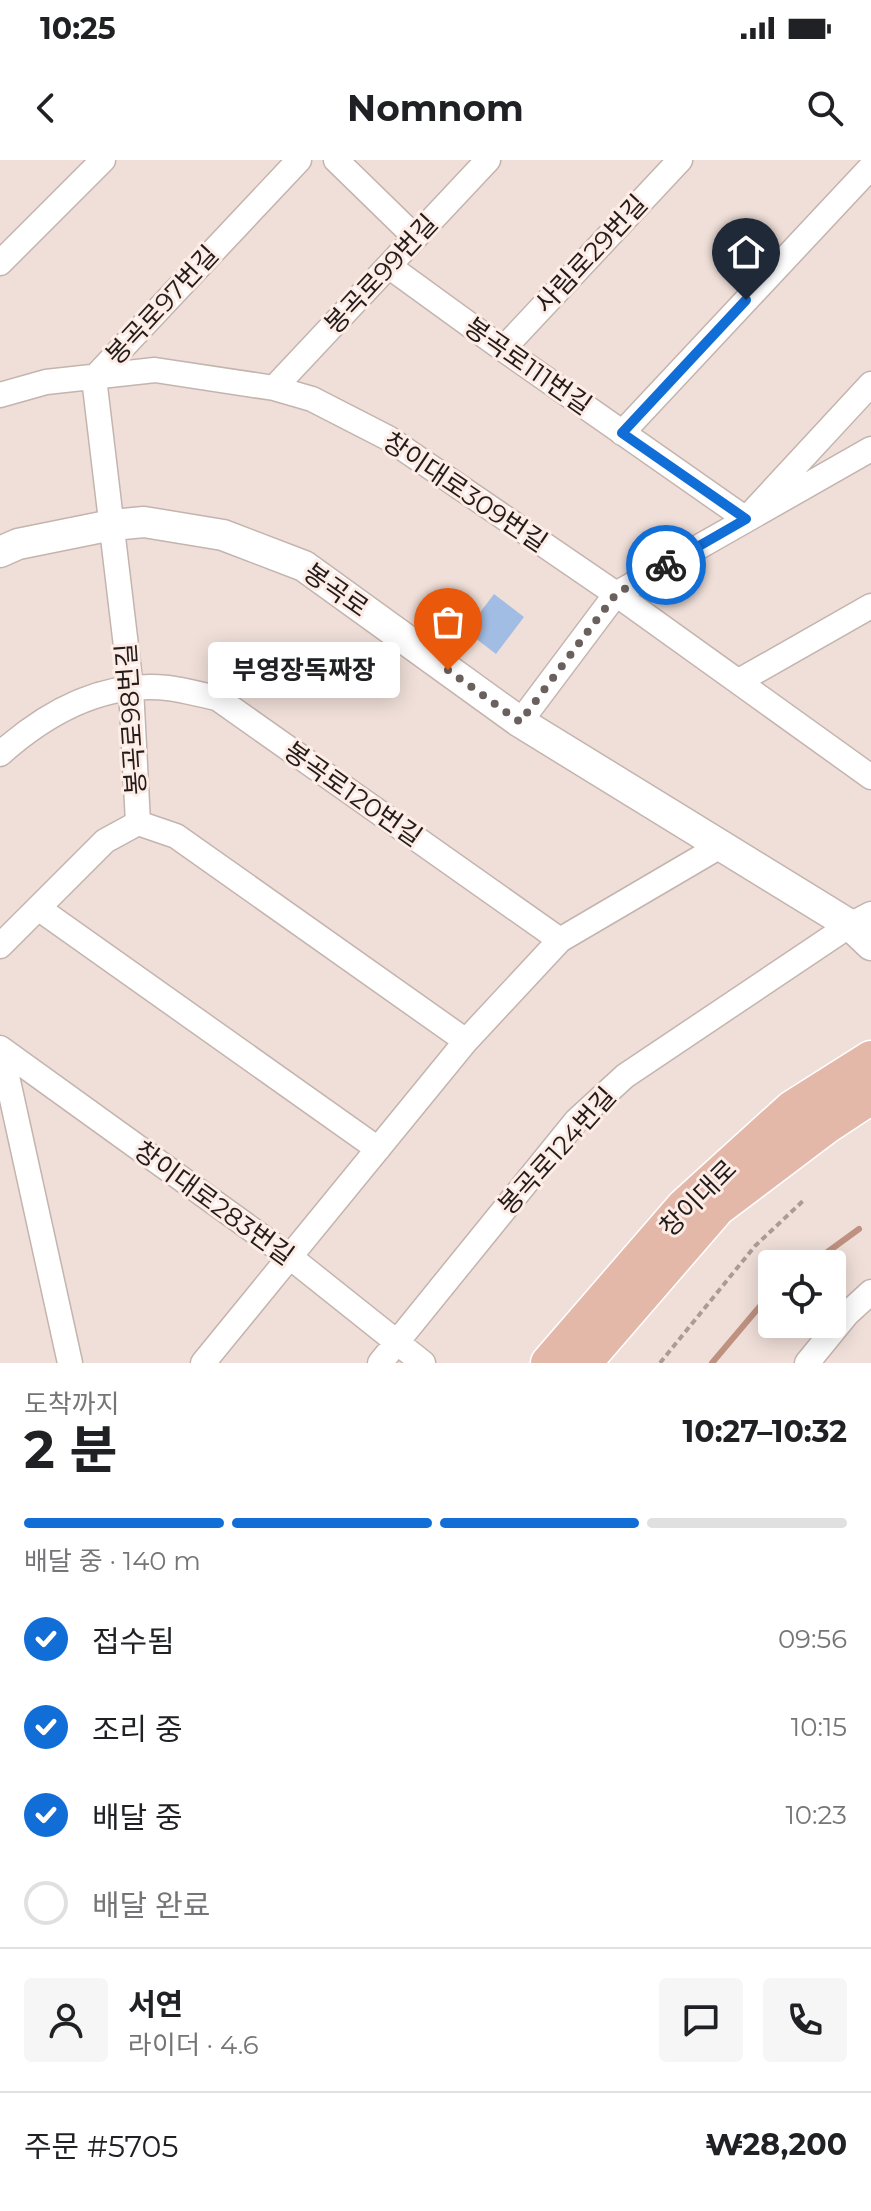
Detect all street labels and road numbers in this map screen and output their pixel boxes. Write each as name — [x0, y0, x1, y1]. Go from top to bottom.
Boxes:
street label: 사림로29번길 — [528, 188, 654, 320]
street label: 봉곡로99번길 — [318, 208, 444, 340]
street label: 봉곡로97번길 — [99, 239, 225, 371]
street label: 봉곡로111번길 — [458, 311, 598, 421]
street label: 창이대로309번길 — [377, 425, 553, 559]
street label: 봉곡로 — [297, 556, 375, 624]
street label: 봉곡로98번길 — [110, 642, 152, 796]
street label: 봉곡로120번길 — [278, 735, 428, 853]
street label: 봉곡로124번길 — [491, 1081, 623, 1221]
street label: 창이대로283번길 — [128, 1134, 300, 1272]
street label: 창이대로 — [653, 1153, 743, 1243]

